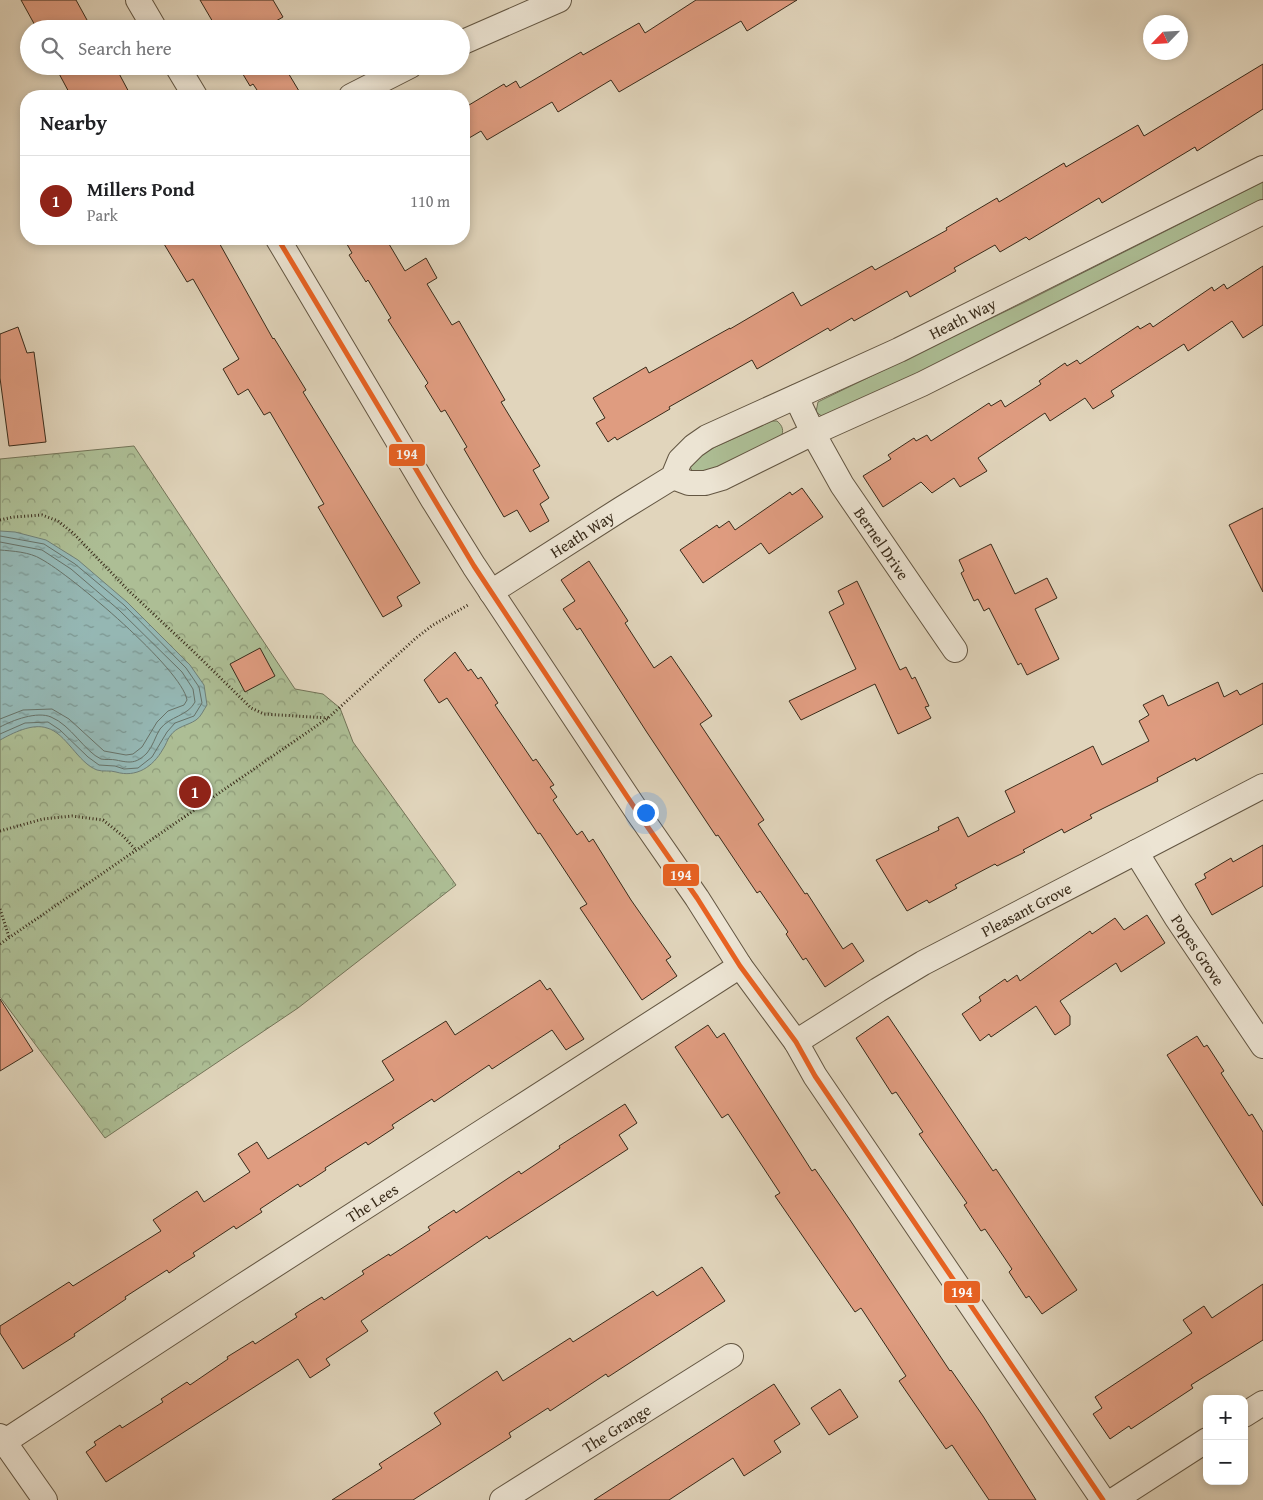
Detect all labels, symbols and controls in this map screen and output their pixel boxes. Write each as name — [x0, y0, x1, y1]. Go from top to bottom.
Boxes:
north arrow — [1143, 15, 1188, 60]
search box — [20, 20, 470, 75]
icon: search — [38, 34, 66, 62]
text: Search here — [78, 34, 172, 62]
text: Nearby — [40, 107, 107, 138]
text: Millers Pond — [87, 175, 195, 203]
text: 1 — [52, 189, 60, 213]
text: 110 m — [410, 189, 450, 213]
text: Park — [87, 203, 118, 227]
street label: Heath Way — [925, 291, 1000, 345]
line badge: 194 — [388, 443, 426, 467]
text: 194 — [396, 444, 418, 464]
street label: Bernel Drive — [848, 502, 915, 585]
street label: Heath Way — [545, 504, 619, 563]
pin: 1 — [179, 773, 211, 811]
your location — [633, 800, 659, 826]
line badge: 194 — [662, 863, 700, 887]
text: 194 — [670, 865, 692, 885]
street label: Pleasant Grove — [977, 876, 1076, 943]
street label: Popes Grove — [1165, 909, 1231, 990]
street label: The Lees — [341, 1177, 403, 1228]
line badge: 194 — [943, 1280, 981, 1304]
text: 194 — [951, 1282, 973, 1302]
map controls — [1203, 1395, 1248, 1485]
button: + — [1203, 1395, 1248, 1440]
street label: The Grange — [577, 1398, 655, 1459]
button: − — [1203, 1440, 1248, 1485]

